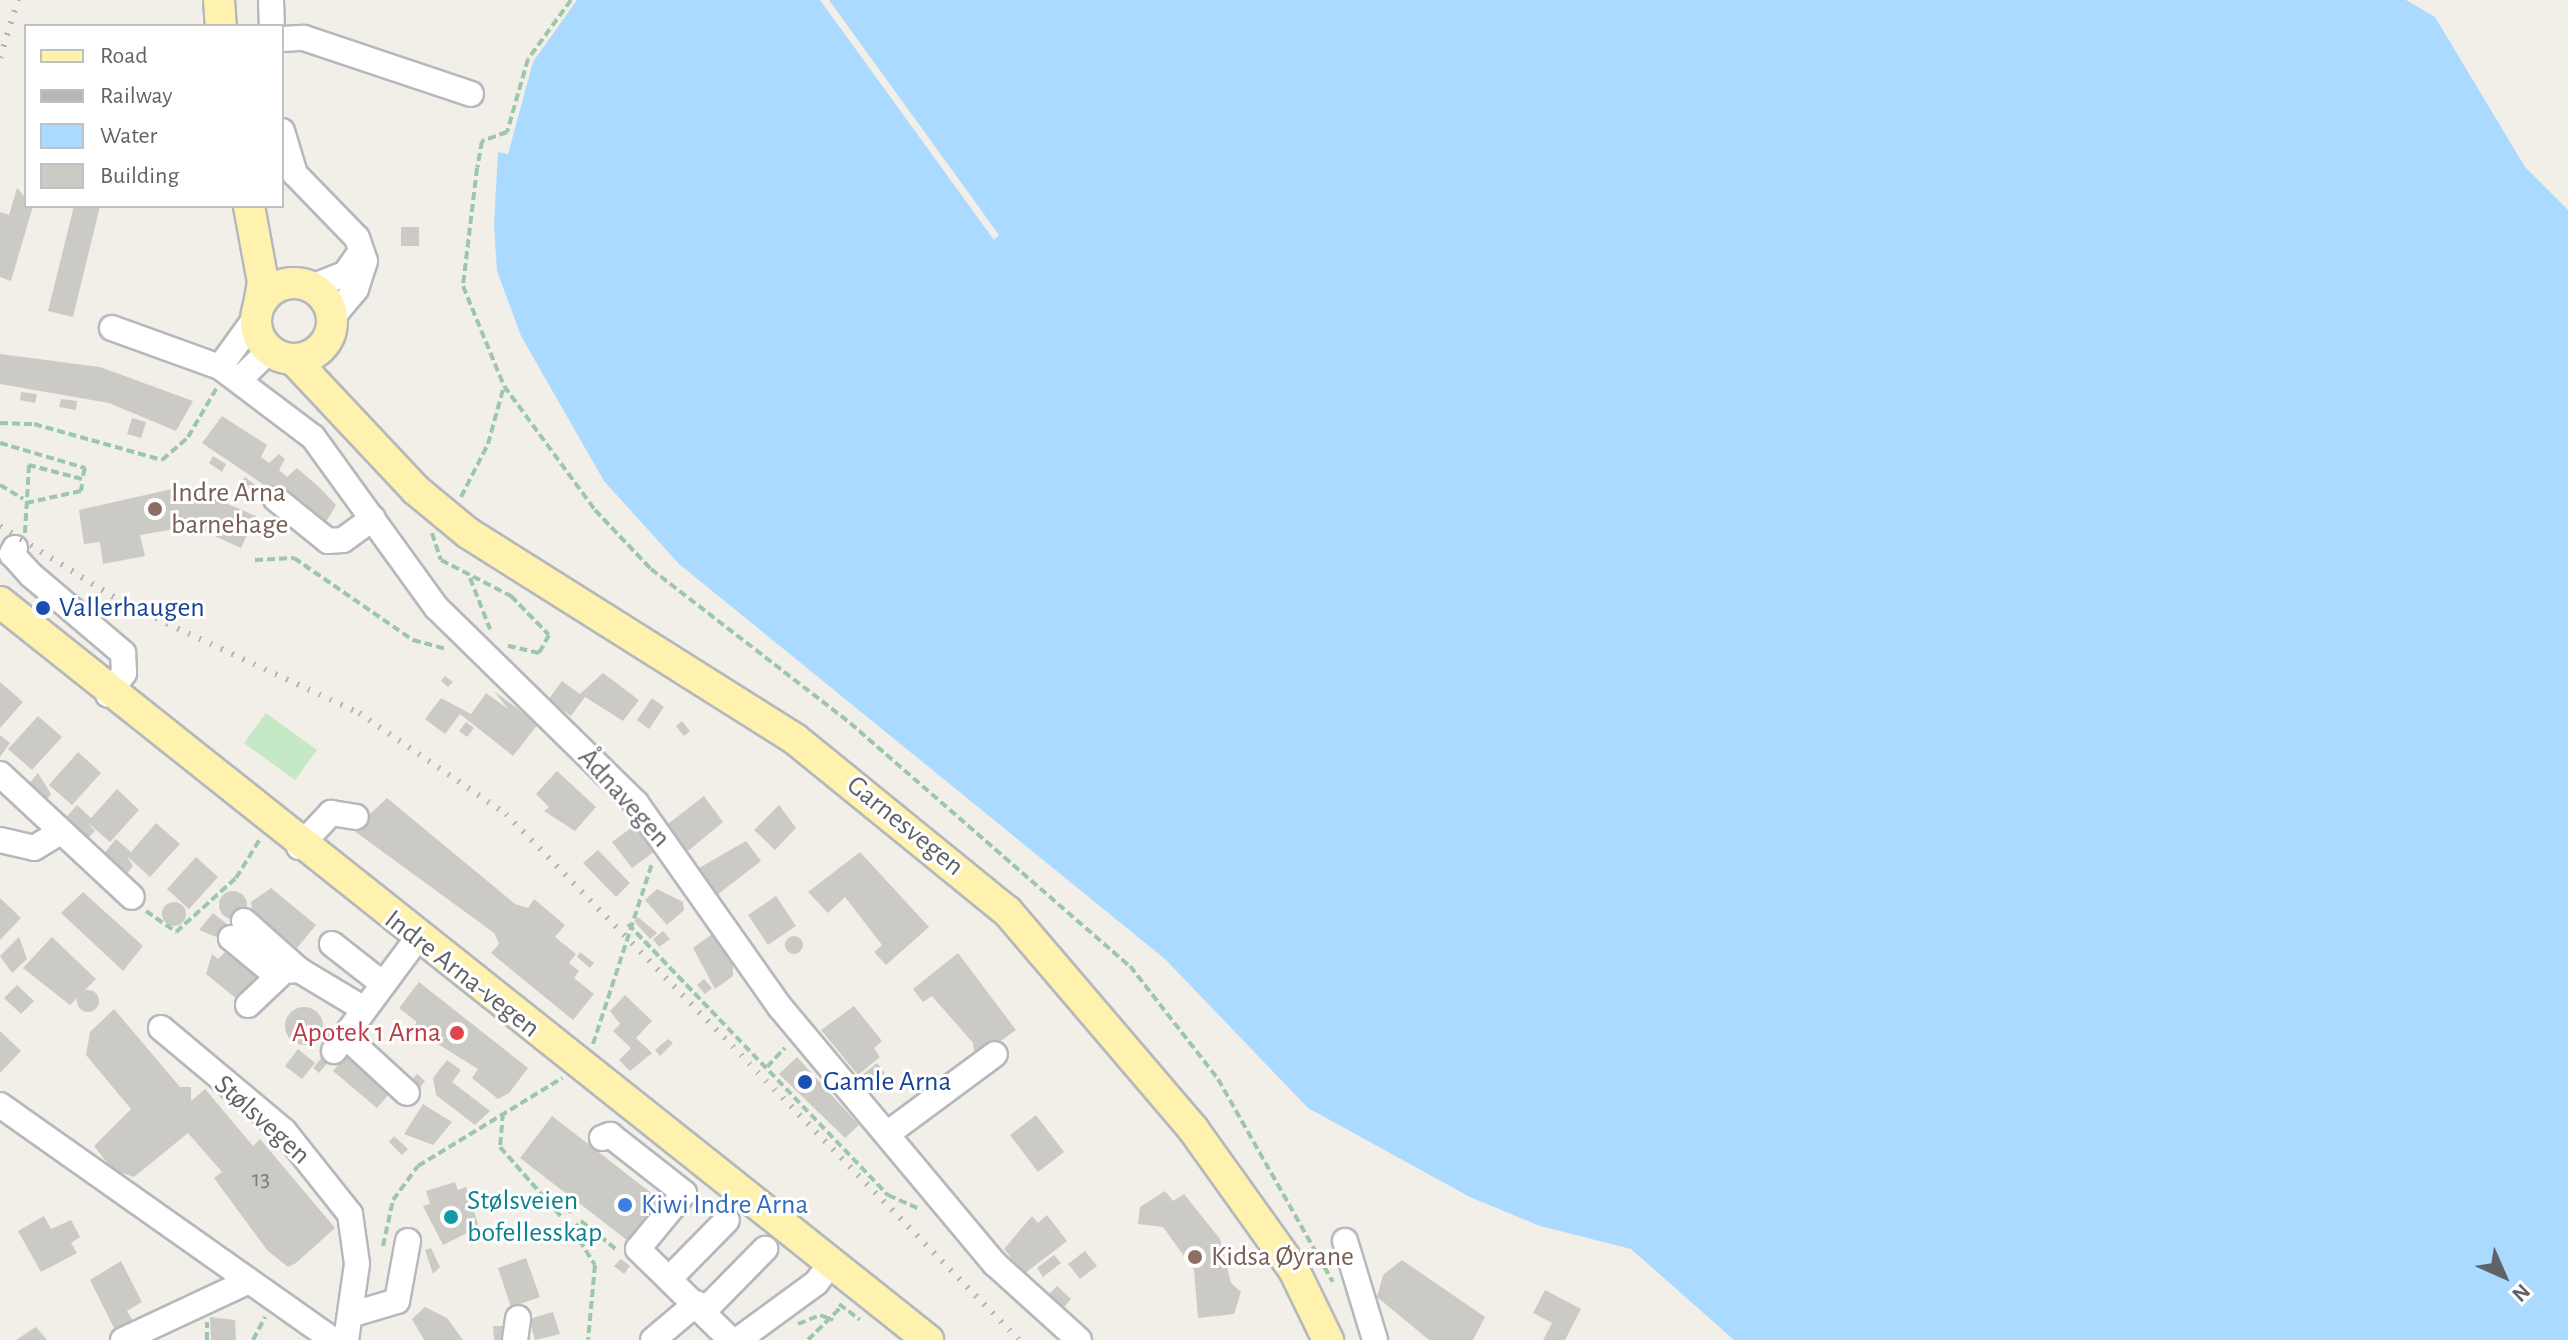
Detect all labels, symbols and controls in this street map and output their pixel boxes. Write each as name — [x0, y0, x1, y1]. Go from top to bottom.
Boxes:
legend — [24, 24, 284, 208]
text: Road — [100, 44, 148, 68]
text: Railway — [100, 84, 172, 108]
text: Water — [100, 124, 157, 148]
text: Building — [100, 164, 179, 188]
place label: Indre Arna barnehage — [171, 476, 288, 542]
marker: Indre Arna barnehage — [146, 500, 164, 518]
place label: Vallerhaugen — [59, 591, 205, 625]
marker: Vallerhaugen — [34, 599, 52, 617]
street label: Ådnavegen — [571, 741, 677, 855]
street label: Garnesvegen — [840, 769, 970, 883]
street label: Indre Arna-vegen — [378, 903, 546, 1045]
place label: Apotek 1 Arna — [292, 1016, 441, 1050]
marker: Apotek 1 Arna — [448, 1024, 466, 1042]
place label: Gamle Arna — [823, 1065, 951, 1099]
street label: Stølsvegen — [207, 1068, 317, 1172]
marker: Gamle Arna — [794, 1071, 816, 1093]
house number: 13 — [252, 1166, 270, 1194]
place label: Stølsveien bofellesskap — [467, 1184, 602, 1250]
place label: Kiwi Indre Arna — [641, 1188, 808, 1222]
marker: Kiwi Indre Arna — [616, 1196, 634, 1214]
marker: Stølsveien bofellesskap — [442, 1208, 460, 1226]
north arrow — [2464, 1236, 2544, 1316]
place label: Kidsa Øyrane — [1211, 1240, 1354, 1274]
marker: Kidsa Øyrane — [1186, 1248, 1204, 1266]
text: N — [2508, 1280, 2534, 1306]

